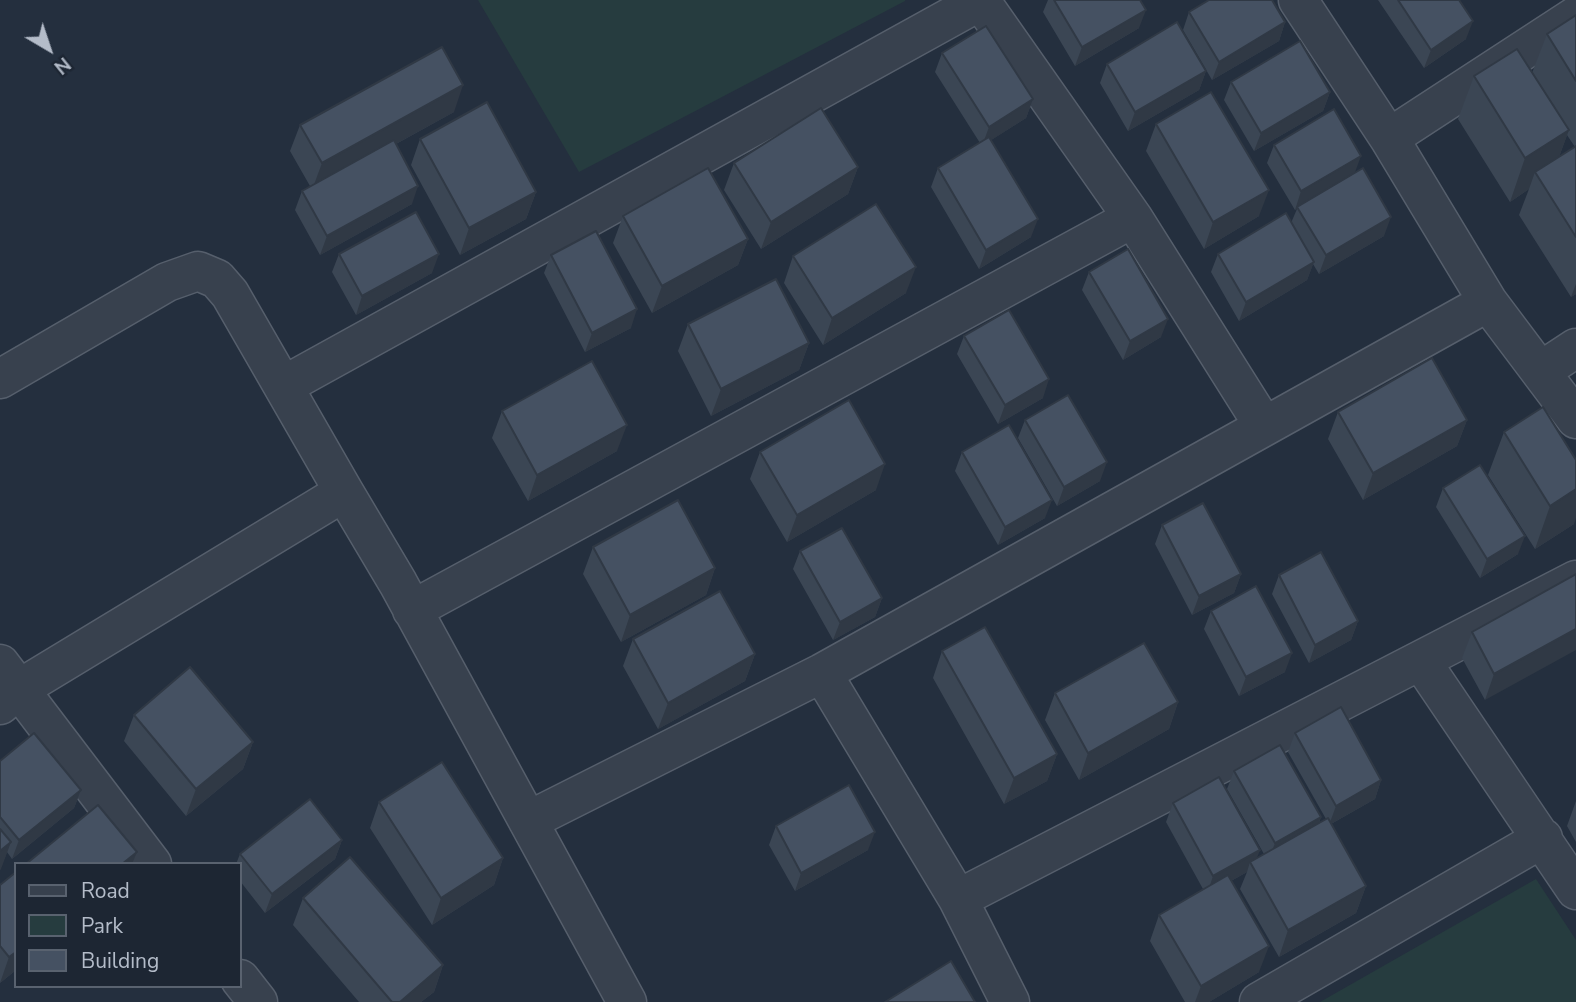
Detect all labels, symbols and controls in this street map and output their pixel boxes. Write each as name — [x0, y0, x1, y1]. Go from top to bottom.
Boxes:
north arrow — [14, 14, 84, 84]
text: N — [49, 51, 76, 80]
legend — [14, 862, 242, 988]
text: Road — [81, 877, 130, 905]
text: Park — [81, 912, 123, 940]
text: Building — [81, 947, 159, 975]

